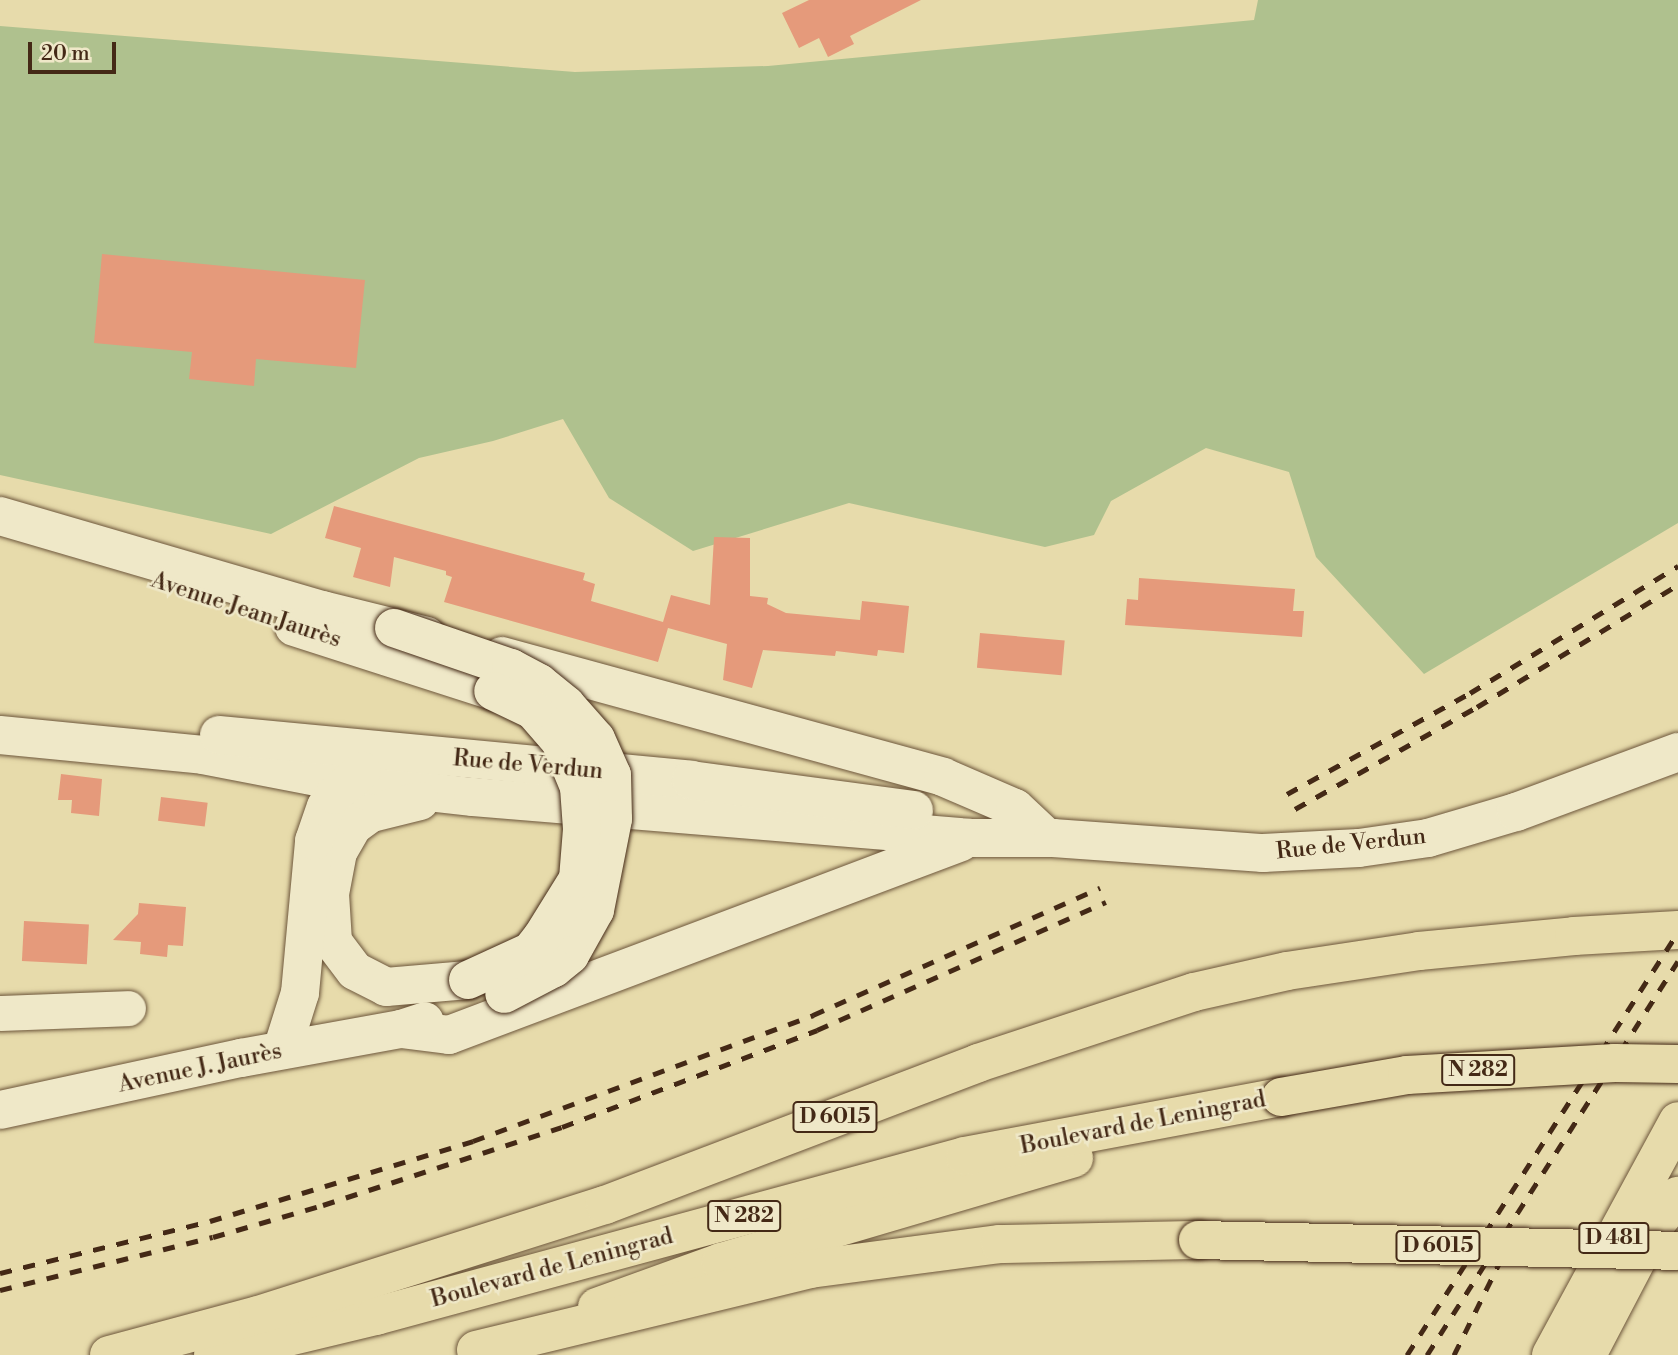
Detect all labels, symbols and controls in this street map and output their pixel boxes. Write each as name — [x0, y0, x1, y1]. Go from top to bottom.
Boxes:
scale bar — [32, 28, 119, 72]
text: 20 m — [41, 41, 90, 67]
street label: Avenue Jean Jaurès — [148, 566, 344, 654]
street label: Rue de Verdun — [452, 745, 604, 785]
street label: Rue de Verdun — [1275, 822, 1427, 866]
street label: Avenue J. Jaurès — [116, 1037, 284, 1099]
road number: N 282 — [1440, 1052, 1516, 1088]
street label: Boulevard de Leningrad — [1018, 1086, 1268, 1160]
road number: D 6015 — [791, 1100, 879, 1134]
road number: N 282 — [706, 1198, 782, 1234]
road number: D 481 — [1577, 1220, 1651, 1256]
street label: Boulevard de Leningrad — [428, 1222, 676, 1314]
road number: D 6015 — [1394, 1228, 1482, 1264]

